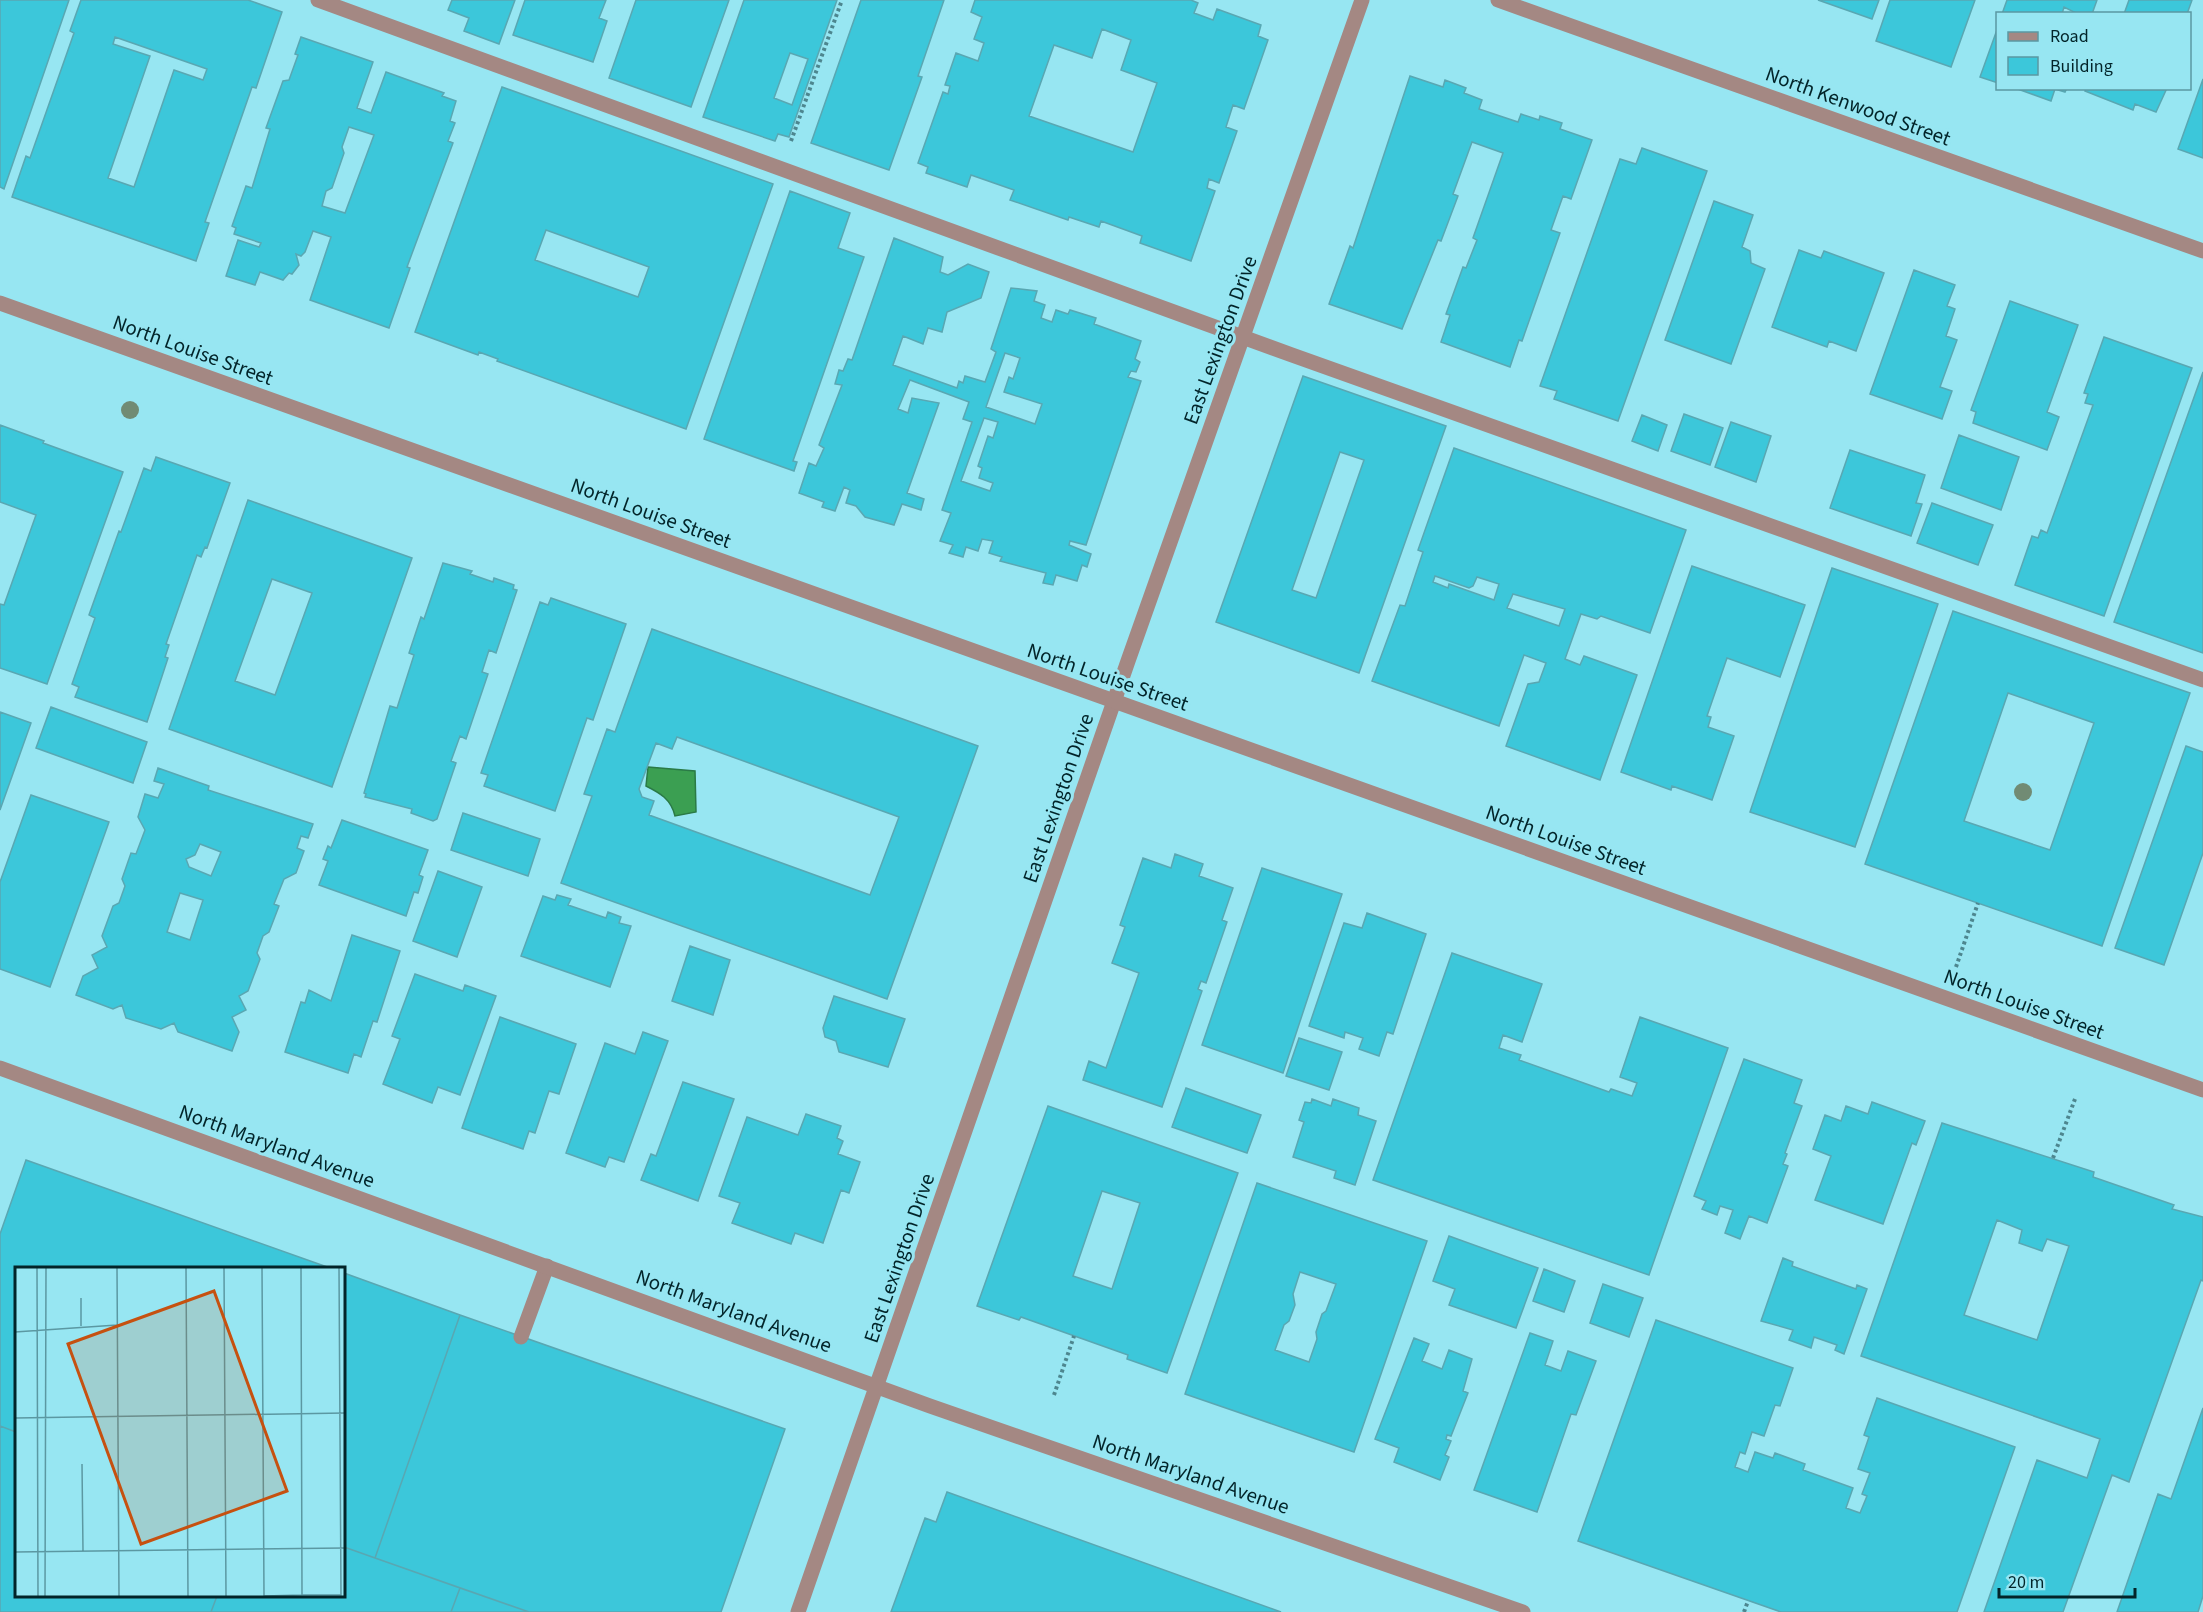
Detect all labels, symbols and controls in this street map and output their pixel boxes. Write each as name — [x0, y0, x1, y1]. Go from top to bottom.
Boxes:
legend — [1996, 12, 2191, 90]
text: Road — [2050, 24, 2089, 49]
text: Building — [2050, 54, 2113, 79]
street label: North Kenwood Street — [1761, 59, 1955, 153]
street label: East Lexington Drive — [1176, 251, 1264, 429]
street label: North Louise Street — [108, 307, 278, 393]
street label: North Louise Street — [566, 470, 736, 556]
street label: North Louise Street — [1023, 635, 1193, 719]
street label: East Lexington Drive — [1015, 709, 1101, 887]
street label: North Louise Street — [1481, 797, 1651, 883]
street label: North Louise Street — [1939, 961, 2109, 1047]
street label: North Maryland Avenue — [175, 1097, 379, 1195]
street label: East Lexington Drive — [856, 1169, 942, 1347]
street label: North Maryland Avenue — [632, 1262, 836, 1360]
inset map — [15, 1267, 345, 1597]
street label: North Maryland Avenue — [1089, 1426, 1293, 1522]
scale bar — [1999, 1561, 2136, 1599]
text: 20 m — [2008, 1570, 2044, 1595]

